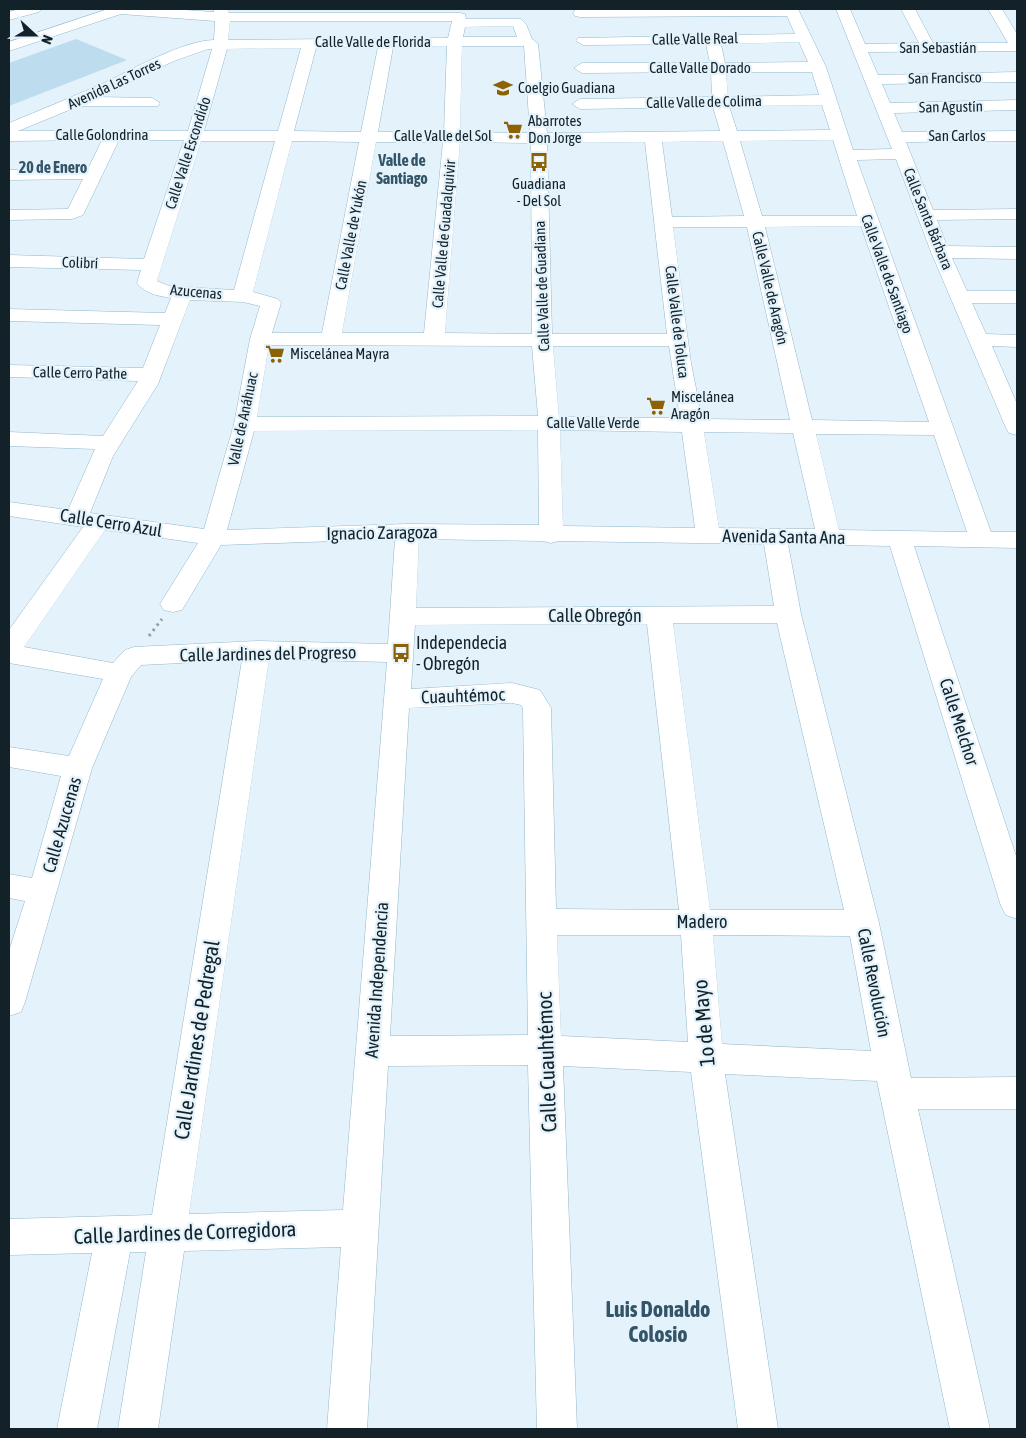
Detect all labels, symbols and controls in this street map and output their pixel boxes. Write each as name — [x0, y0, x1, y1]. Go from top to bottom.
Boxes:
north arrow — [10, 10, 60, 60]
street label: Calle Valle Real — [652, 29, 738, 48]
text: N — [38, 33, 56, 46]
street label: Calle Valle de Florida — [315, 33, 431, 50]
street label: San Sebastián — [899, 39, 977, 56]
street label: Avenida Las Torres — [64, 55, 163, 113]
street label: Calle Valle Dorado — [649, 59, 751, 76]
street label: San Francisco — [908, 68, 982, 87]
school or university icon: Coelgio Guadiana — [492, 77, 514, 99]
place label: Coelgio Guadiana — [518, 79, 615, 96]
street label: Calle Valle de Colima — [646, 92, 762, 111]
street label: Calle Valle Escondido — [161, 94, 214, 211]
street label: San Agustín — [919, 97, 983, 116]
place label: Abarrotes Don Jorge — [528, 112, 582, 146]
supermarket icon: Abarrotes Don Jorge — [502, 119, 524, 141]
street label: Calle Golondrina — [56, 126, 148, 143]
street label: Calle Valle del Sol — [394, 127, 492, 144]
street label: San Carlos — [929, 127, 985, 144]
district label: Valle de Santiago — [376, 151, 428, 187]
bus stop icon: Guadiana - Del Sol — [528, 151, 550, 173]
district label: 20 de Enero — [19, 158, 88, 176]
street label: Calle Valle de Guadalquivir — [429, 159, 459, 309]
street label: Calle Santa Bárbara — [900, 166, 957, 272]
place label: Guadiana - Del Sol — [512, 175, 566, 209]
street label: Calle Valle de Yukón — [332, 179, 369, 291]
street label: Calle Valle de Santiago — [858, 212, 917, 336]
street label: Calle Valle de Guadiana — [531, 220, 552, 352]
street label: Calle Valle de Aragón — [749, 230, 792, 346]
street label: Colibrí — [62, 253, 99, 272]
street label: Calle Valle de Toluca — [662, 265, 693, 379]
street label: Azucenas — [169, 281, 223, 302]
supermarket icon: Miscelánea Mayra — [264, 343, 286, 365]
place label: Miscelánea Mayra — [290, 345, 390, 362]
street label: Calle Cerro Pathe — [33, 363, 128, 382]
street label: Valle de Anáhuac — [224, 370, 261, 467]
place label: Miscelánea Aragón — [671, 388, 734, 422]
supermarket icon: Miscelánea Aragón — [645, 395, 667, 417]
street label: Calle Valle Verde — [547, 414, 640, 431]
street label: Calle Cerro Azul — [59, 504, 164, 541]
street label: Ignacio Zaragoza — [326, 521, 438, 544]
street label: Avenida Santa Ana — [722, 525, 846, 548]
street label: Calle Obregón — [548, 605, 642, 626]
place label: Independecia - Obregón — [416, 632, 507, 674]
street label: Calle Jardines del Progreso — [179, 641, 357, 666]
bus stop icon: Independecia - Obregón — [390, 642, 412, 664]
street label: Calle Melchor — [936, 676, 984, 769]
street label: Cuauhtémoc — [421, 684, 506, 707]
street label: Calle Azucenas — [38, 775, 85, 875]
street label: Avenida Independencia — [361, 901, 392, 1059]
street label: Madero — [677, 911, 727, 932]
street label: Calle Revolución — [854, 927, 895, 1039]
street label: Calle Jardines de Pedregal — [168, 938, 224, 1141]
street label: 1o de Mayo — [687, 979, 719, 1068]
street label: Calle Cuauhtémoc — [532, 991, 560, 1133]
street label: Calle Jardines de Corregidora — [73, 1216, 297, 1248]
district label: Luis Donaldo Colosio — [606, 1296, 710, 1347]

